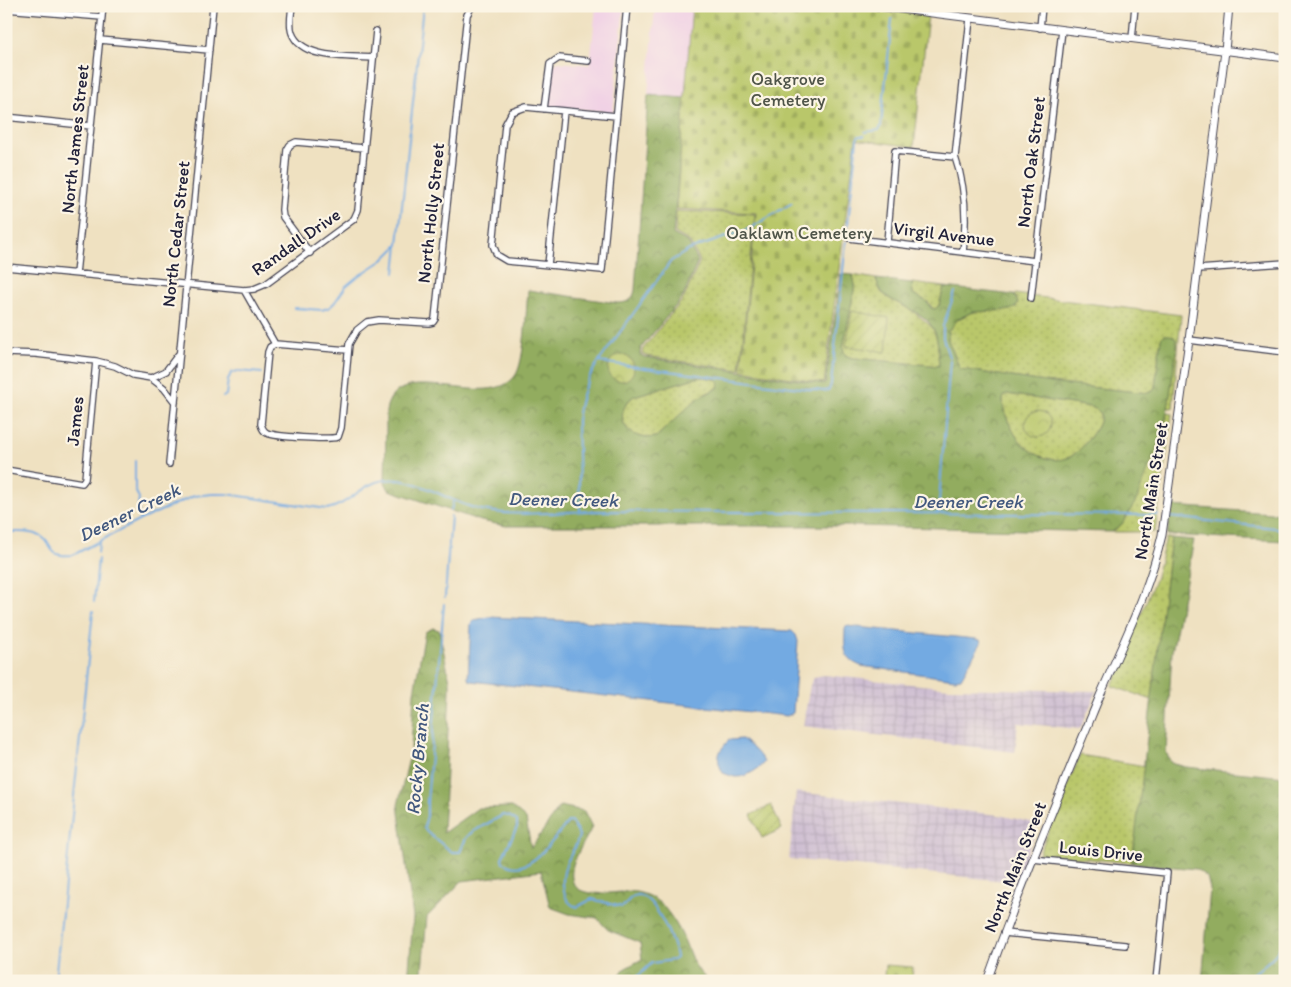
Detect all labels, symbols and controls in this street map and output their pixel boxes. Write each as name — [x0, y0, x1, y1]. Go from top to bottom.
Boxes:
street label: North James Street — [56, 63, 94, 215]
park label: Oakgrove Cemetery — [751, 68, 826, 111]
street label: North Oak Street — [1012, 95, 1050, 229]
street label: North Holly Street — [413, 142, 449, 284]
street label: North Cedar Street — [157, 159, 195, 308]
street label: Randall Drive — [247, 203, 345, 281]
street label: Virgil Avenue — [892, 217, 996, 251]
park label: Oaklawn Cemetery — [726, 222, 873, 244]
street label: James — [61, 395, 89, 447]
street label: North Main Street — [1129, 420, 1173, 561]
water label: Deener Creek — [75, 478, 185, 547]
water label: Deener Creek — [508, 487, 619, 512]
water label: Deener Creek — [913, 490, 1024, 513]
water label: Rocky Branch — [401, 702, 434, 816]
street label: North Main Street — [979, 798, 1051, 936]
street label: Louis Drive — [1058, 836, 1144, 866]

